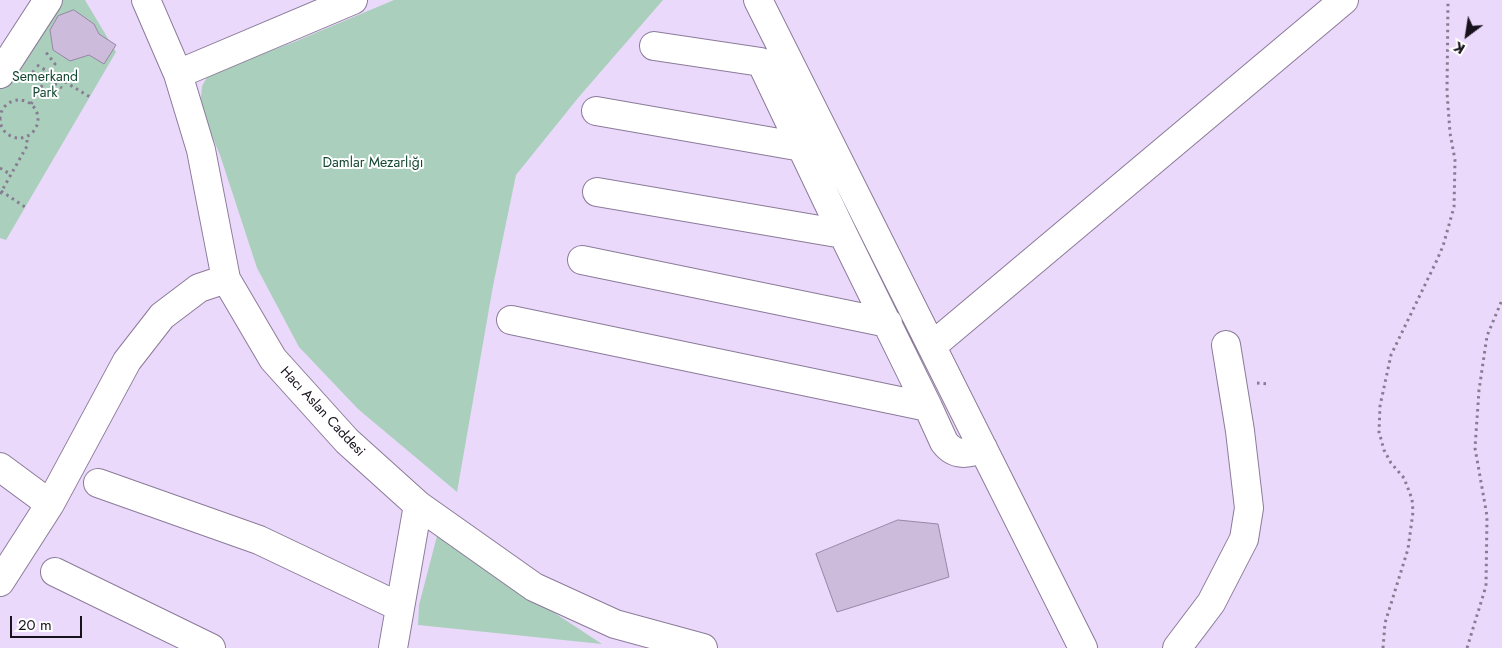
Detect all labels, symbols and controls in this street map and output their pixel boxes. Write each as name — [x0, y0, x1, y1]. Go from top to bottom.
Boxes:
north arrow — [1442, 10, 1492, 60]
text: K — [1450, 37, 1469, 59]
park label: Semerkand Park — [12, 70, 78, 102]
park label: Damlar Mezarlığı — [323, 156, 423, 172]
street label: Hacı Aslan Caddesi — [276, 364, 368, 460]
scale bar — [12, 606, 85, 638]
text: 20 m — [18, 614, 52, 636]

